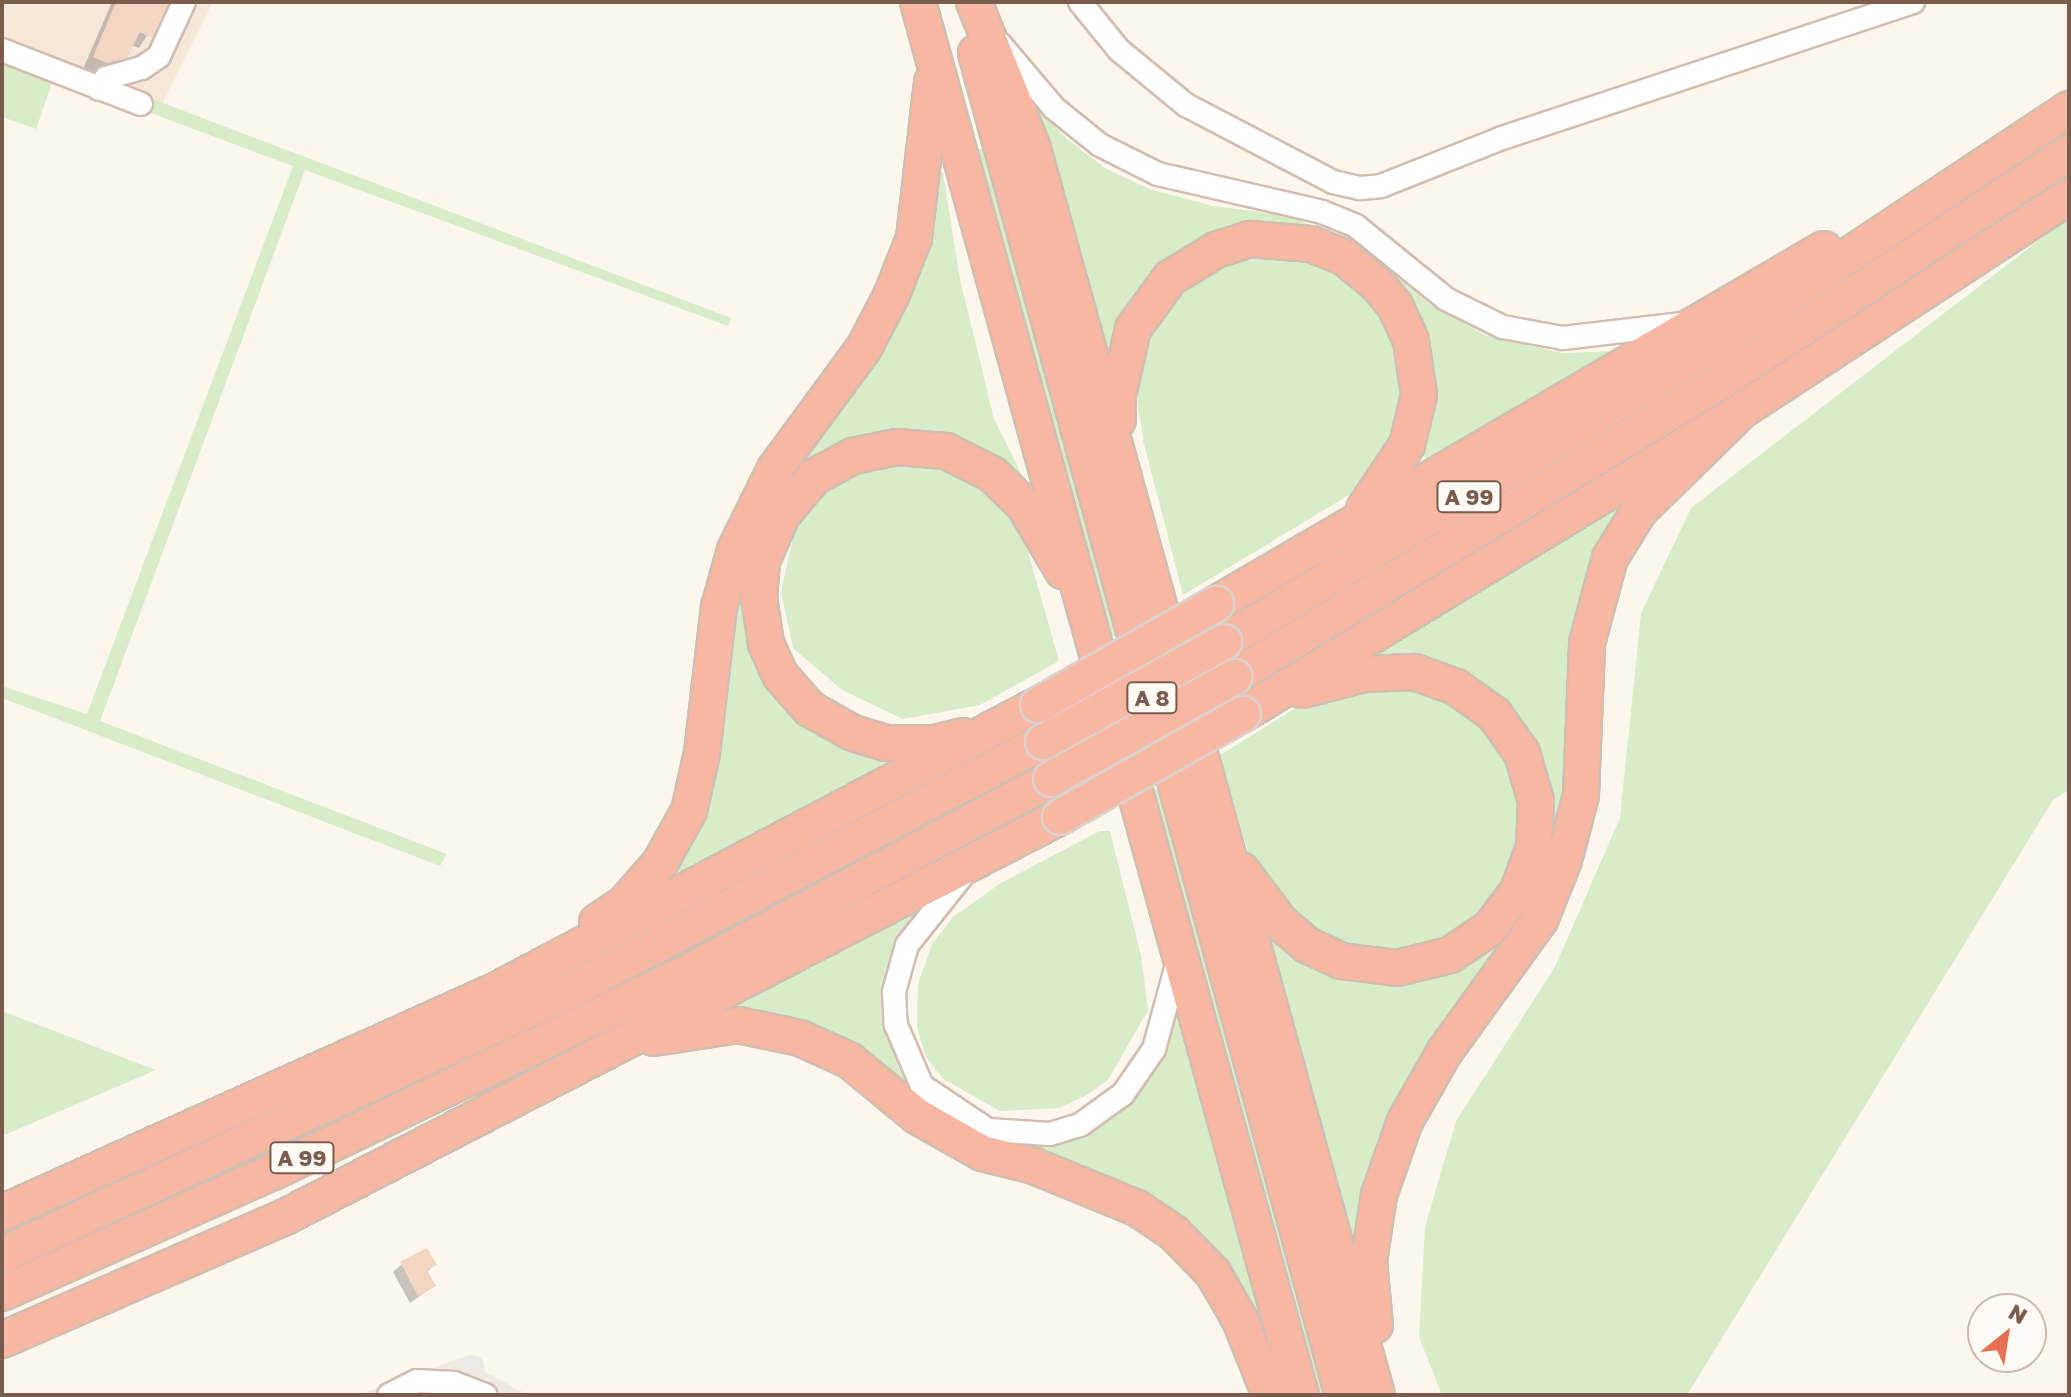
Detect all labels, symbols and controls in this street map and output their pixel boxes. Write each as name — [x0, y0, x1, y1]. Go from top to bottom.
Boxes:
road number: A 99 — [1435, 479, 1503, 515]
road number: A 8 — [1126, 680, 1178, 716]
road number: A 99 — [268, 1140, 336, 1176]
north arrow — [1967, 1293, 2047, 1373]
text: N — [2004, 1298, 2032, 1329]

